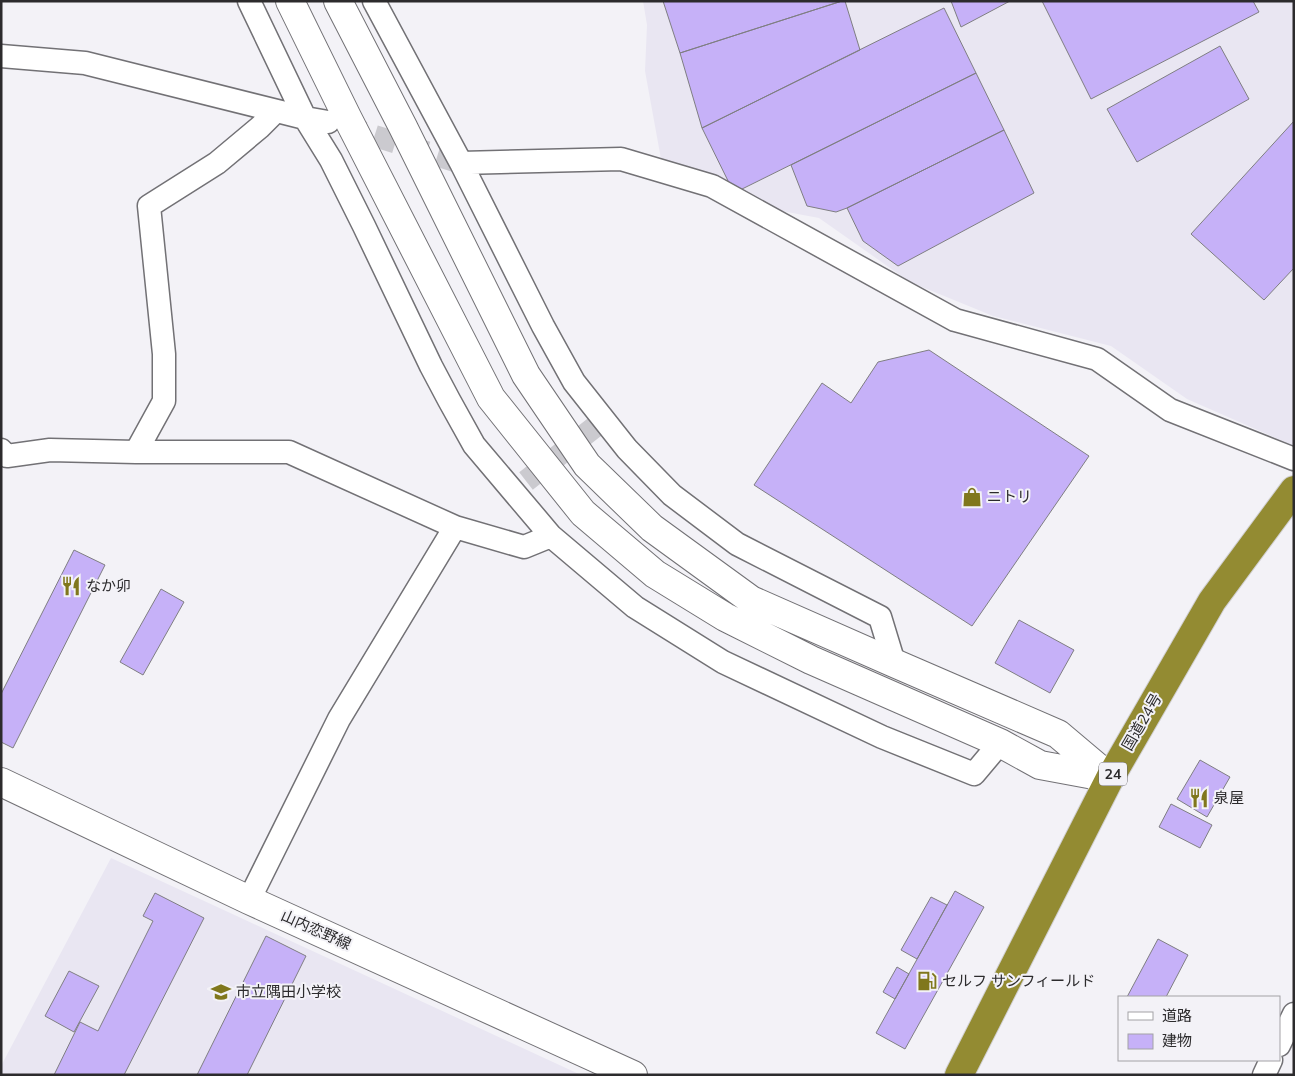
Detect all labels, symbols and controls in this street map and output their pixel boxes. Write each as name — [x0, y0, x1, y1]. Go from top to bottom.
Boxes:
shop icon: ニトリ — [961, 486, 983, 508]
place label: ニトリ — [987, 487, 1032, 506]
restaurant icon: なか卯 — [60, 575, 82, 597]
place label: なか卯 — [86, 576, 131, 595]
street label: 国道24号 — [1118, 690, 1166, 754]
road number: 24 — [1099, 762, 1127, 786]
restaurant icon: 泉屋 — [1188, 787, 1210, 809]
place label: 泉屋 — [1214, 788, 1244, 807]
street label: 山内恋野線 — [278, 906, 354, 953]
fuel station icon: セルフ サンフィールド — [916, 970, 938, 992]
place label: セルフ サンフィールド — [942, 971, 1095, 990]
school or university icon: 市立隅田小学校 — [210, 981, 232, 1003]
place label: 市立隅田小学校 — [236, 982, 341, 1001]
legend — [1118, 996, 1280, 1061]
text: 道路 — [1162, 1006, 1192, 1025]
text: 建物 — [1162, 1031, 1192, 1050]

